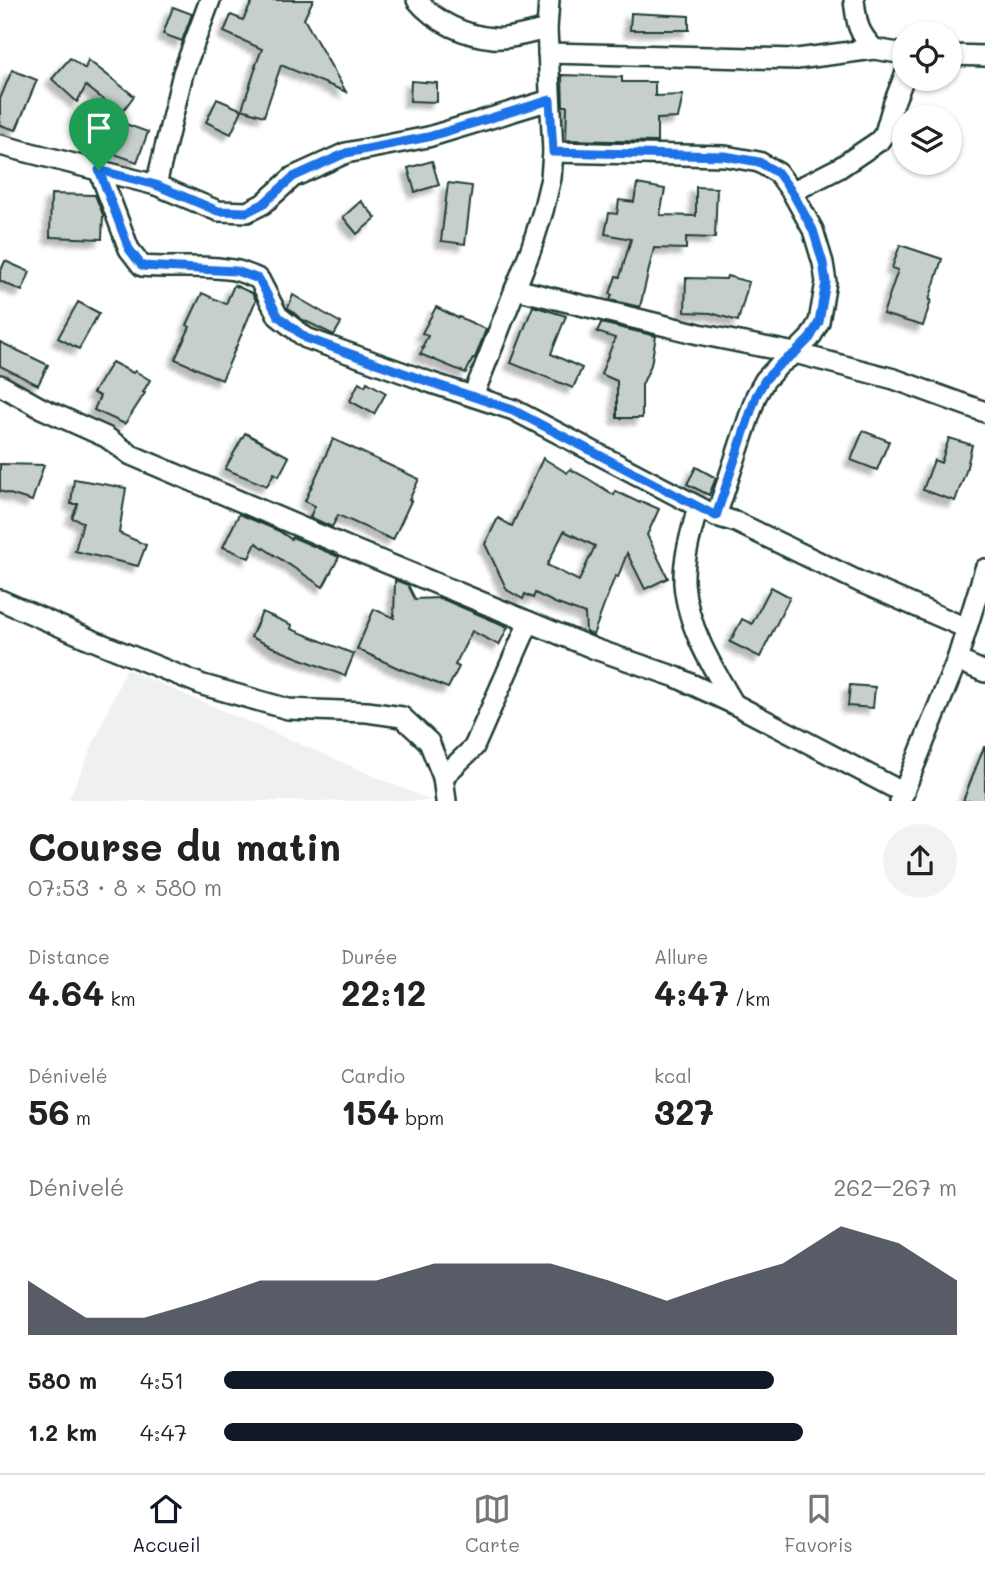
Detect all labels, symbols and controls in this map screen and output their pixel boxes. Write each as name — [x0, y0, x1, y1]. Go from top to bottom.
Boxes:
map controls — [892, 21, 962, 175]
button: locate — [892, 21, 962, 91]
pin — [69, 98, 129, 170]
button: layers — [892, 105, 962, 175]
icon: arrive — [80, 109, 118, 147]
text: Course du matin — [28, 821, 341, 871]
button: share — [883, 824, 957, 898]
text: 07:53 · 8 × 580 m — [28, 872, 222, 902]
text: Distance — [28, 944, 110, 969]
text: Durée — [341, 944, 398, 969]
text: Allure — [654, 944, 708, 969]
text: 4.64 — [28, 969, 104, 1015]
text: 22:12 — [341, 969, 426, 1015]
text: 4:47 — [654, 969, 729, 1015]
text: km — [104, 986, 136, 1011]
text: /km — [729, 986, 770, 1011]
text: Dénivelé — [28, 1063, 108, 1088]
text: Cardio — [341, 1063, 405, 1088]
text: kcal — [654, 1063, 692, 1088]
text: 56 — [28, 1088, 70, 1134]
text: 154 — [341, 1088, 399, 1134]
text: 327 — [654, 1088, 714, 1134]
text: m — [70, 1105, 91, 1130]
text: bpm — [399, 1105, 444, 1130]
text: Dénivelé — [28, 1172, 124, 1202]
text: 262–267 m — [833, 1172, 957, 1202]
text: 580 m — [28, 1365, 97, 1395]
text: 4:51 — [140, 1365, 184, 1395]
text: 1.2 km — [28, 1417, 97, 1447]
text: 4:47 — [140, 1417, 187, 1447]
tab: Accueil — [132, 1490, 200, 1557]
tab: Carte — [465, 1490, 520, 1557]
tab: Favoris — [784, 1490, 853, 1557]

